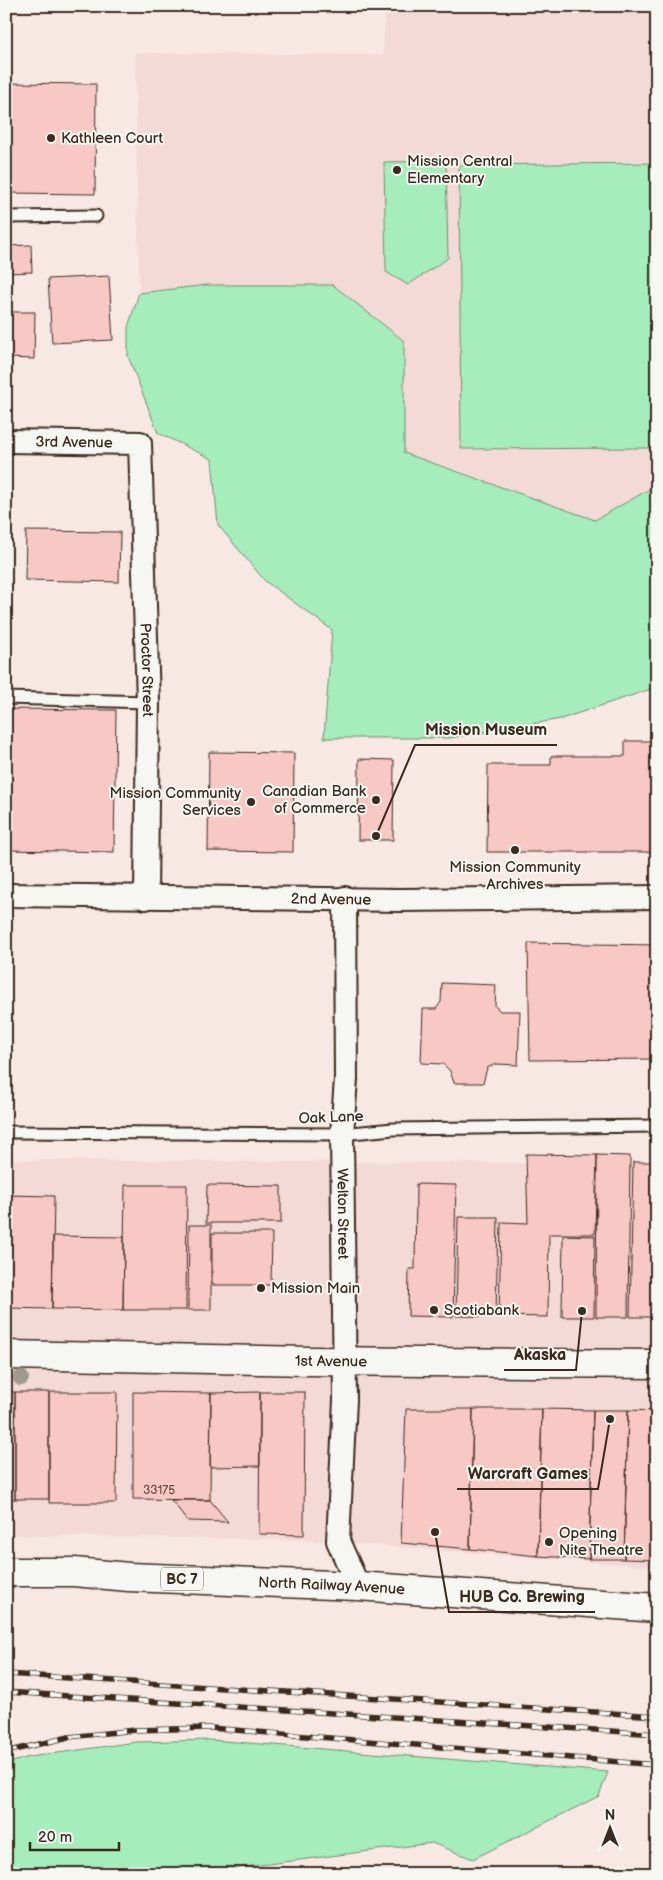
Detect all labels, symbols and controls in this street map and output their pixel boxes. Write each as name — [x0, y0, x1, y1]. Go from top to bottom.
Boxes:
place label: Kathleen Court — [61, 129, 163, 148]
marker: Kathleen Court — [45, 132, 57, 144]
place label: Mission Central Elementary — [407, 152, 512, 188]
marker: Mission Central Elementary — [391, 164, 403, 176]
street label: 3rd Avenue — [35, 432, 113, 453]
street label: Proctor Street — [136, 623, 157, 717]
callout: Mission Museum — [415, 714, 557, 745]
text: Mission Museum — [425, 721, 547, 740]
place label: Canadian Bank of Commerce — [262, 782, 367, 818]
place label: Mission Community Services — [110, 784, 242, 820]
marker: Canadian Bank of Commerce — [370, 794, 382, 806]
marker: Mission Community Services — [245, 796, 257, 808]
marker: Mission Community Archives — [509, 844, 521, 856]
place label: Mission Community Archives — [449, 858, 581, 894]
street label: 2nd Avenue — [291, 890, 371, 910]
street label: Oak Lane — [298, 1107, 364, 1128]
street label: Welton Street — [332, 1168, 352, 1260]
place label: Mission Main — [271, 1279, 360, 1298]
marker: Mission Main — [255, 1282, 267, 1294]
place label: Scotiabank — [444, 1301, 519, 1320]
marker: Scotiabank — [428, 1304, 440, 1316]
callout: Akaska — [504, 1339, 576, 1370]
text: Akaska — [513, 1346, 566, 1365]
street label: 1st Avenue — [295, 1352, 367, 1371]
callout: Warcraft Games — [457, 1458, 598, 1489]
text: Warcraft Games — [468, 1465, 588, 1484]
house number: 33175 — [143, 1483, 175, 1498]
place label: Opening Nite Theatre — [559, 1524, 643, 1560]
marker: Opening Nite Theatre — [543, 1536, 555, 1548]
road number: BC 7 — [161, 1568, 203, 1590]
street label: North Railway Avenue — [258, 1573, 406, 1599]
callout: HUB Co. Brewing — [449, 1581, 595, 1612]
text: HUB Co. Brewing — [459, 1588, 585, 1607]
north arrow — [586, 1802, 636, 1852]
text: N — [605, 1807, 615, 1824]
scale bar — [30, 1820, 119, 1852]
text: 20 m — [38, 1828, 72, 1847]

